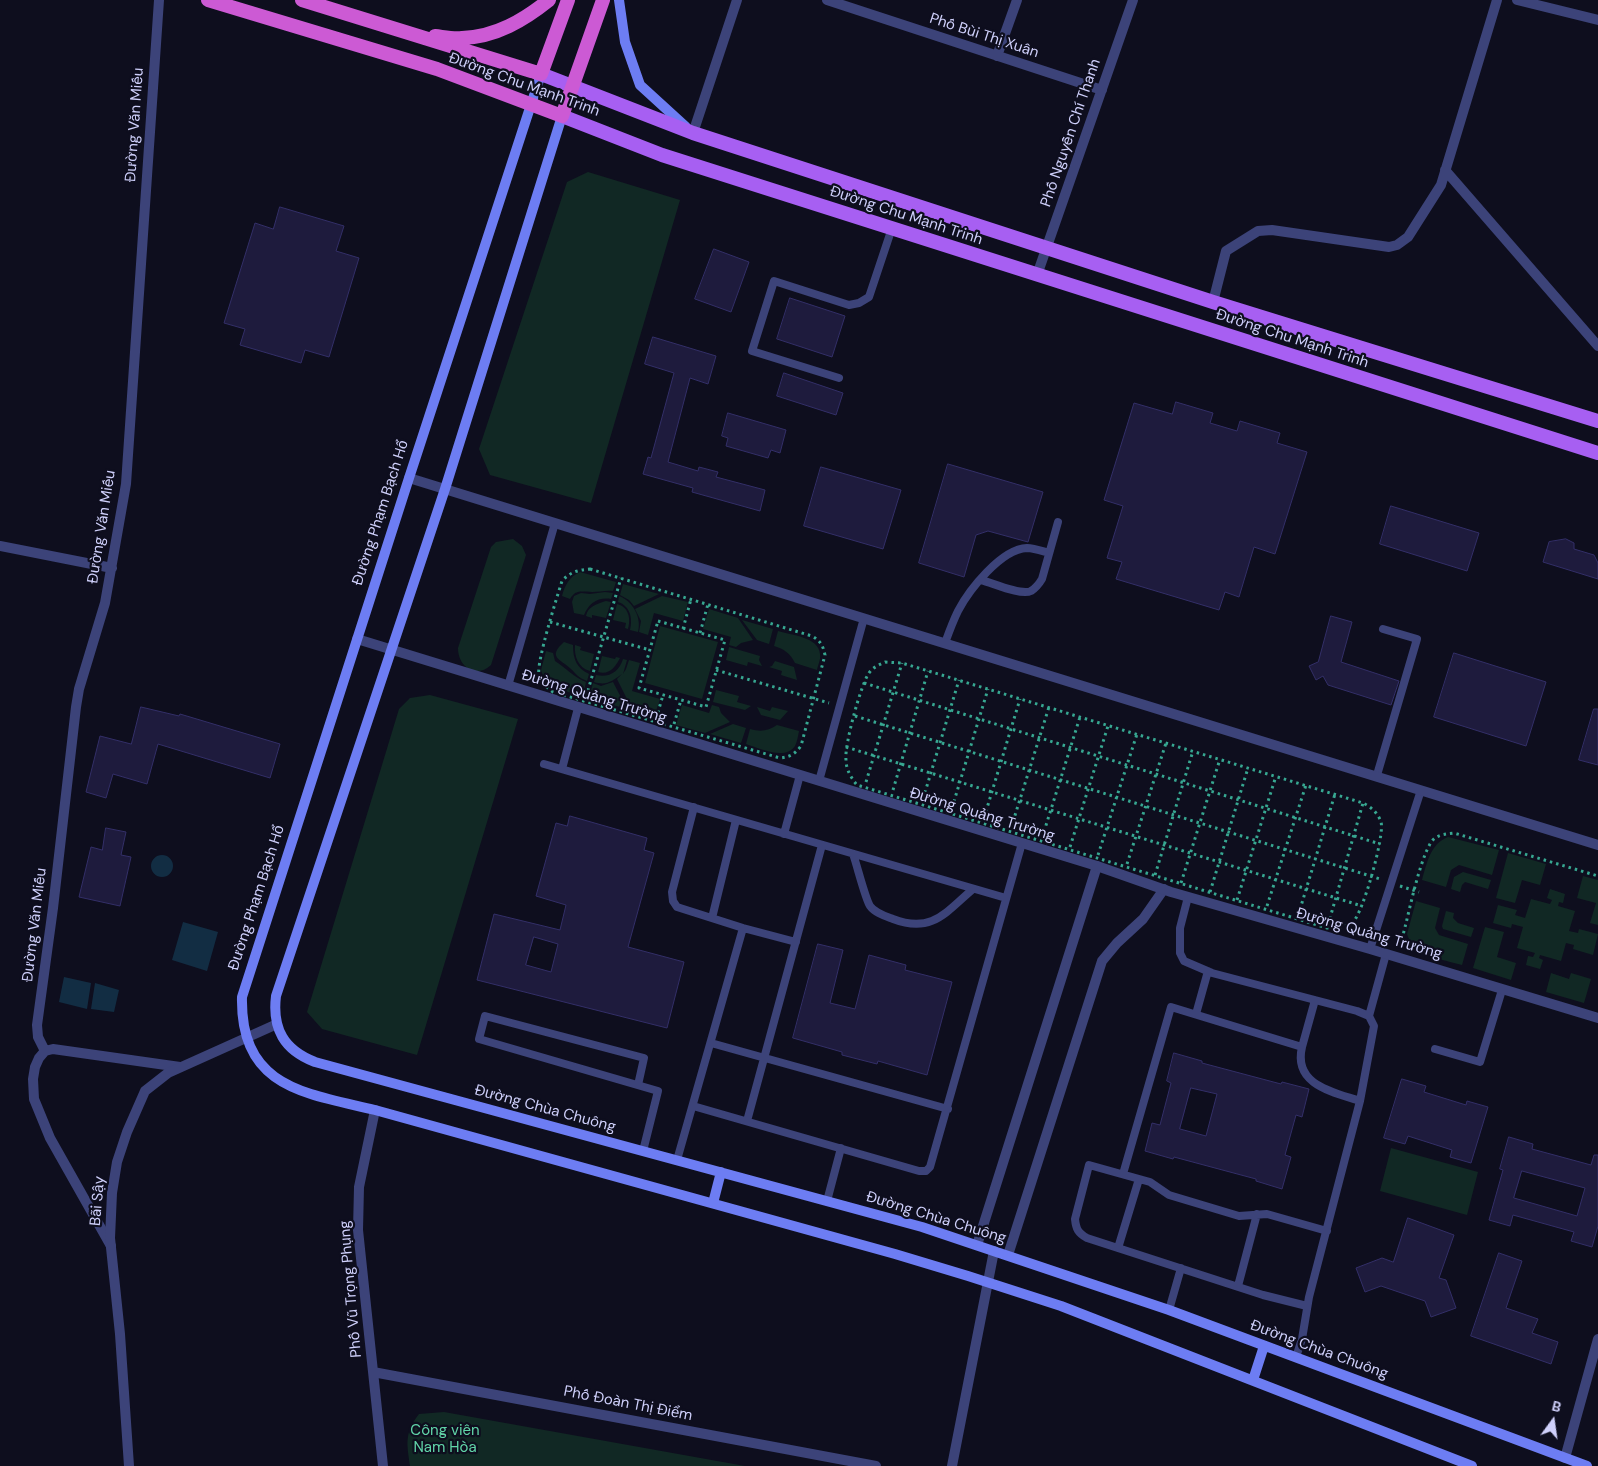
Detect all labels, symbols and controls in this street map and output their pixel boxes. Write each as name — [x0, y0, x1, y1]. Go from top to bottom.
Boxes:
street label: Phố Bùi Thị Xuân — [927, 10, 1041, 62]
street label: Đường Chu Mạnh Trinh — [446, 49, 602, 121]
street label: Phố Nguyễn Chí Thanh — [1037, 57, 1105, 209]
street label: Đường Văn Miếu — [122, 67, 148, 183]
street label: Đường Chu Mạnh Trinh — [827, 183, 985, 249]
street label: Đường Chu Mạnh Trinh — [1213, 306, 1371, 372]
street label: Đường Phạm Bạch Hổ — [349, 438, 413, 588]
street label: Đường Văn Miếu — [84, 469, 120, 585]
street label: Đường Quảng Trường — [519, 666, 669, 728]
street label: Đường Quảng Trường — [907, 784, 1057, 846]
street label: Đường Phạm Bạch Hổ — [225, 823, 289, 973]
street label: Đường Văn Miếu — [19, 867, 51, 983]
street label: Đường Quảng Trường — [1294, 905, 1444, 963]
street label: Đường Chùa Chuông — [472, 1081, 618, 1137]
street label: Bãi Sậy — [87, 1175, 109, 1227]
street label: Đường Chùa Chuông — [864, 1188, 1008, 1248]
street label: Phố Vũ Trọng Phụng — [336, 1220, 366, 1358]
street label: Đường Chùa Chuông — [1248, 1317, 1390, 1383]
street label: Phố Đoàn Thị Điểm — [562, 1383, 694, 1425]
north arrow — [1528, 1396, 1578, 1446]
text: B — [1550, 1397, 1563, 1416]
park label: Công viên Nam Hòa — [410, 1422, 480, 1457]

